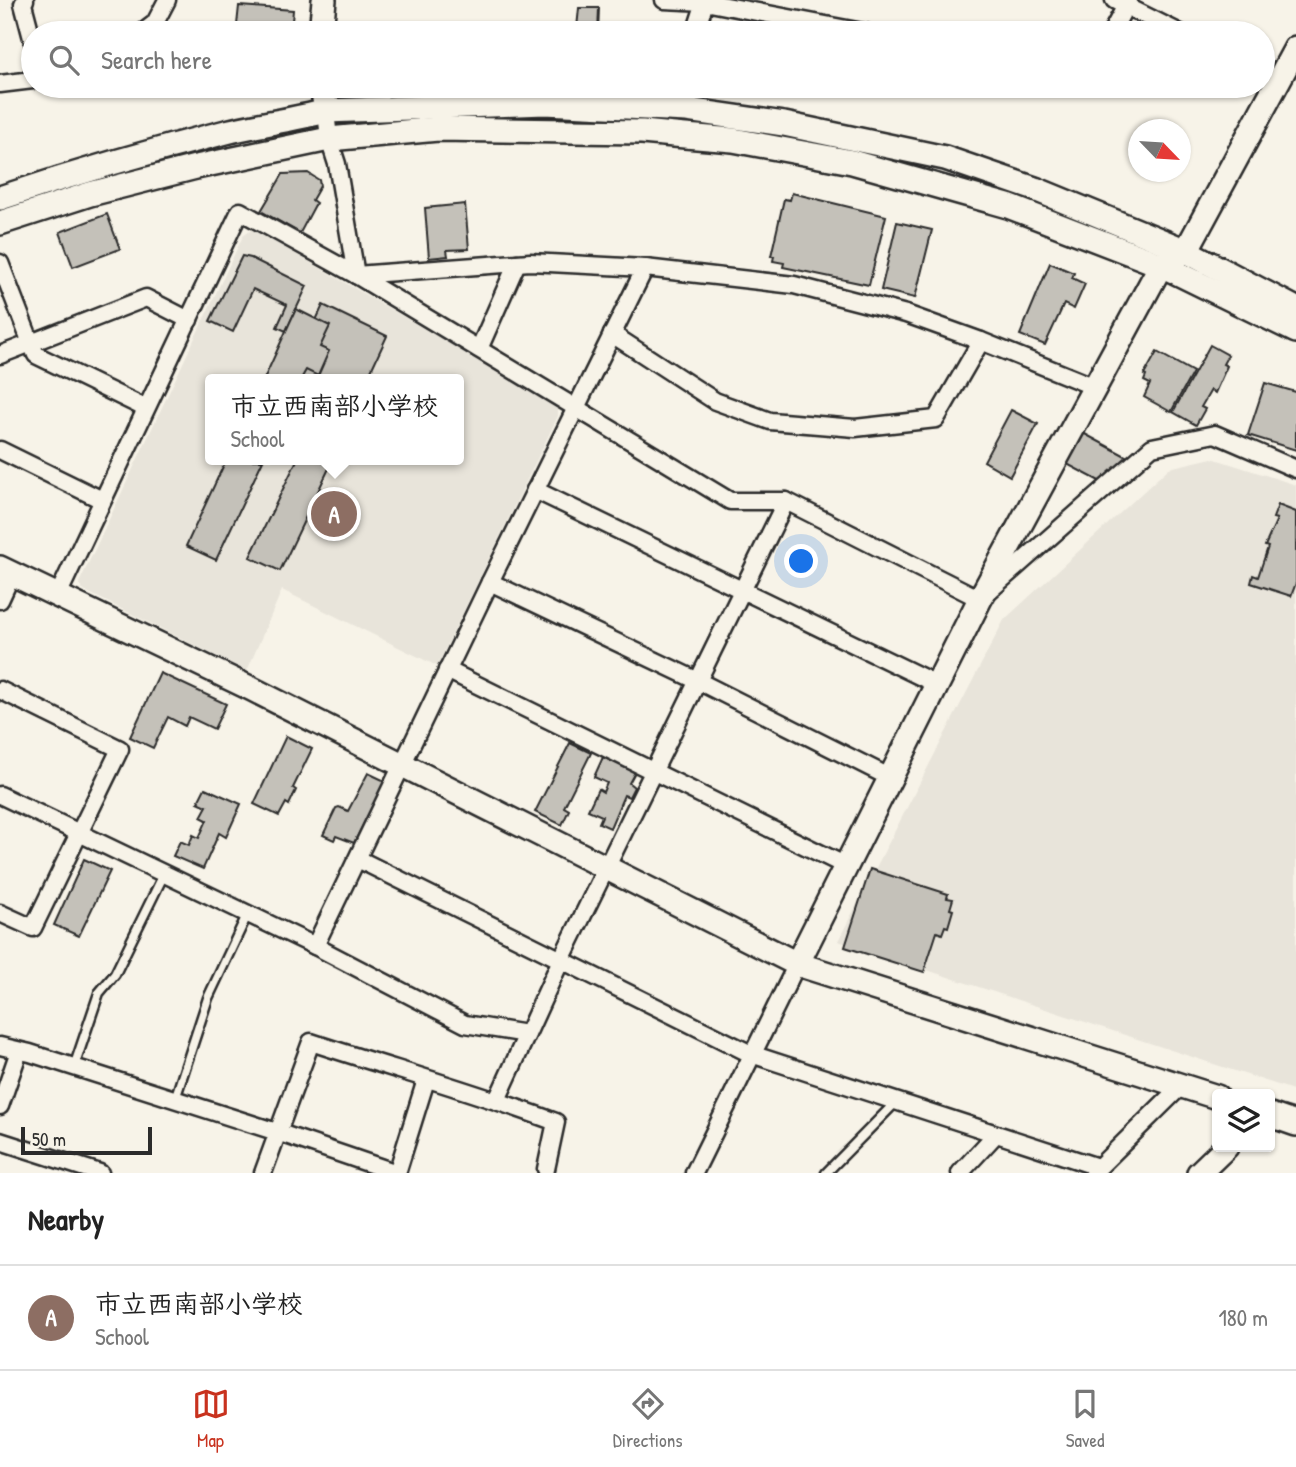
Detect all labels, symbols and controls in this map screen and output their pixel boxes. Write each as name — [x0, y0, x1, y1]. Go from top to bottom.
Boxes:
search box — [21, 21, 1275, 98]
icon: search — [45, 41, 83, 79]
text: Search here — [101, 42, 212, 77]
north arrow — [1128, 119, 1191, 182]
popup — [205, 374, 464, 465]
text: 市立西南部小学校 — [230, 388, 439, 423]
text: School — [230, 423, 284, 454]
pin: A — [311, 488, 357, 540]
your location — [784, 544, 818, 578]
map controls — [1212, 1089, 1275, 1152]
button: layers — [1212, 1089, 1275, 1152]
scale bar — [21, 1124, 152, 1156]
text: 50 m — [32, 1126, 66, 1152]
text: Nearby — [28, 1199, 104, 1239]
text: 市立西南部小学校 — [95, 1286, 303, 1321]
text: A — [45, 1302, 57, 1333]
text: 180 m — [1218, 1302, 1268, 1333]
text: School — [95, 1321, 149, 1352]
tab: Map — [192, 1385, 230, 1453]
tab: Directions — [613, 1385, 683, 1453]
tab: Saved — [1066, 1385, 1104, 1453]

